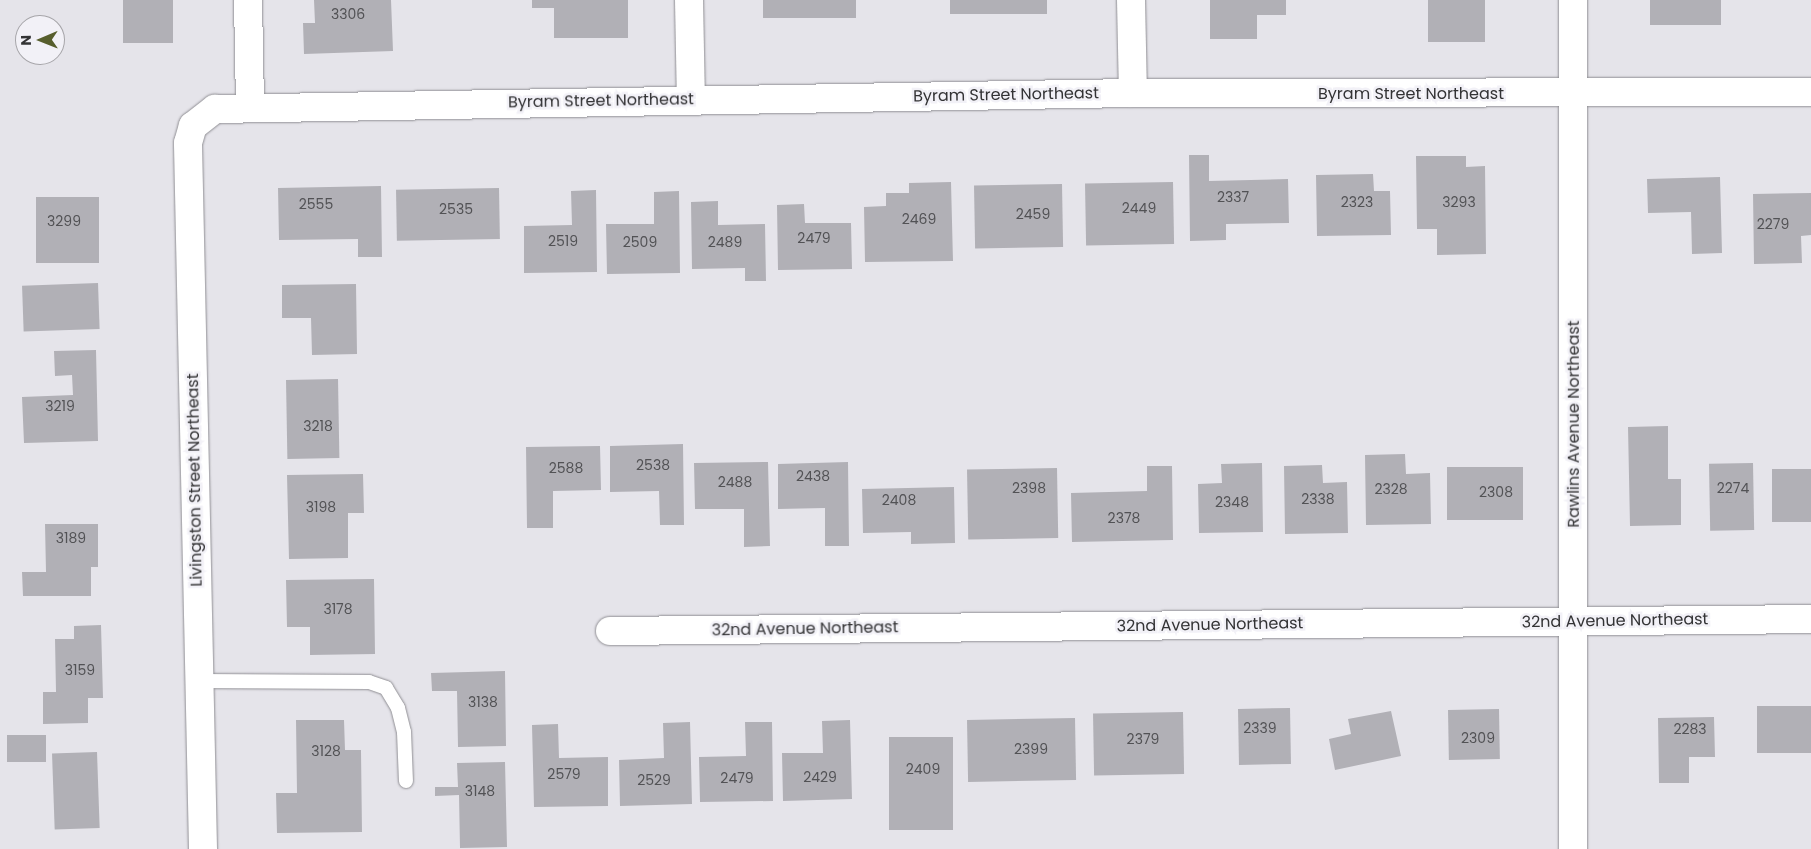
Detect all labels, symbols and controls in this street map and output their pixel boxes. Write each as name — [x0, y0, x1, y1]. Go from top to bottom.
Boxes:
house number: 3306 — [331, 6, 365, 22]
north arrow — [15, 15, 65, 65]
text: N — [16, 35, 36, 46]
street label: Byram Street Northeast — [913, 84, 1099, 106]
street label: Byram Street Northeast — [1318, 84, 1504, 104]
street label: Byram Street Northeast — [508, 90, 694, 112]
house number: 2337 — [1217, 189, 1249, 205]
house number: 2323 — [1341, 194, 1373, 210]
house number: 3293 — [1442, 194, 1476, 210]
house number: 2555 — [299, 196, 333, 212]
house number: 2449 — [1122, 200, 1156, 216]
house number: 2535 — [439, 201, 473, 217]
house number: 2459 — [1016, 206, 1050, 222]
house number: 2469 — [902, 211, 936, 227]
house number: 3299 — [47, 213, 81, 229]
house number: 2279 — [1757, 216, 1789, 232]
house number: 2479 — [797, 230, 831, 246]
house number: 2519 — [548, 233, 578, 249]
house number: 2509 — [623, 234, 657, 250]
house number: 2489 — [708, 234, 742, 250]
street label: Rawlins Avenue Northeast — [1564, 320, 1584, 528]
street label: Livingston Street Northeast — [184, 373, 206, 587]
house number: 3219 — [45, 398, 75, 414]
house number: 3218 — [303, 418, 333, 434]
house number: 2538 — [636, 457, 670, 473]
house number: 2588 — [549, 460, 583, 476]
house number: 2438 — [796, 468, 830, 484]
house number: 2488 — [718, 474, 752, 490]
house number: 2398 — [1012, 480, 1046, 496]
house number: 2274 — [1717, 480, 1749, 496]
house number: 2328 — [1374, 481, 1408, 497]
house number: 2308 — [1479, 484, 1513, 500]
house number: 2338 — [1301, 491, 1335, 507]
house number: 2408 — [882, 492, 916, 508]
house number: 2348 — [1215, 494, 1249, 510]
house number: 3198 — [306, 499, 336, 515]
house number: 2378 — [1108, 510, 1140, 526]
house number: 3189 — [56, 530, 86, 546]
house number: 3178 — [323, 601, 353, 617]
street label: 32nd Avenue Northeast — [1521, 610, 1709, 632]
street label: 32nd Avenue Northeast — [1116, 614, 1304, 636]
street label: 32nd Avenue Northeast — [711, 618, 899, 640]
house number: 3159 — [65, 662, 95, 678]
house number: 3138 — [468, 694, 498, 710]
house number: 2339 — [1243, 720, 1277, 736]
house number: 2283 — [1673, 721, 1707, 737]
house number: 2309 — [1461, 730, 1495, 746]
house number: 2379 — [1127, 731, 1159, 747]
house number: 2399 — [1014, 741, 1048, 757]
house number: 3128 — [311, 743, 341, 759]
house number: 2409 — [906, 761, 940, 777]
house number: 2579 — [547, 766, 581, 782]
house number: 2429 — [803, 769, 837, 785]
house number: 2479 — [720, 770, 754, 786]
house number: 2529 — [637, 772, 671, 788]
house number: 3148 — [465, 783, 495, 799]

